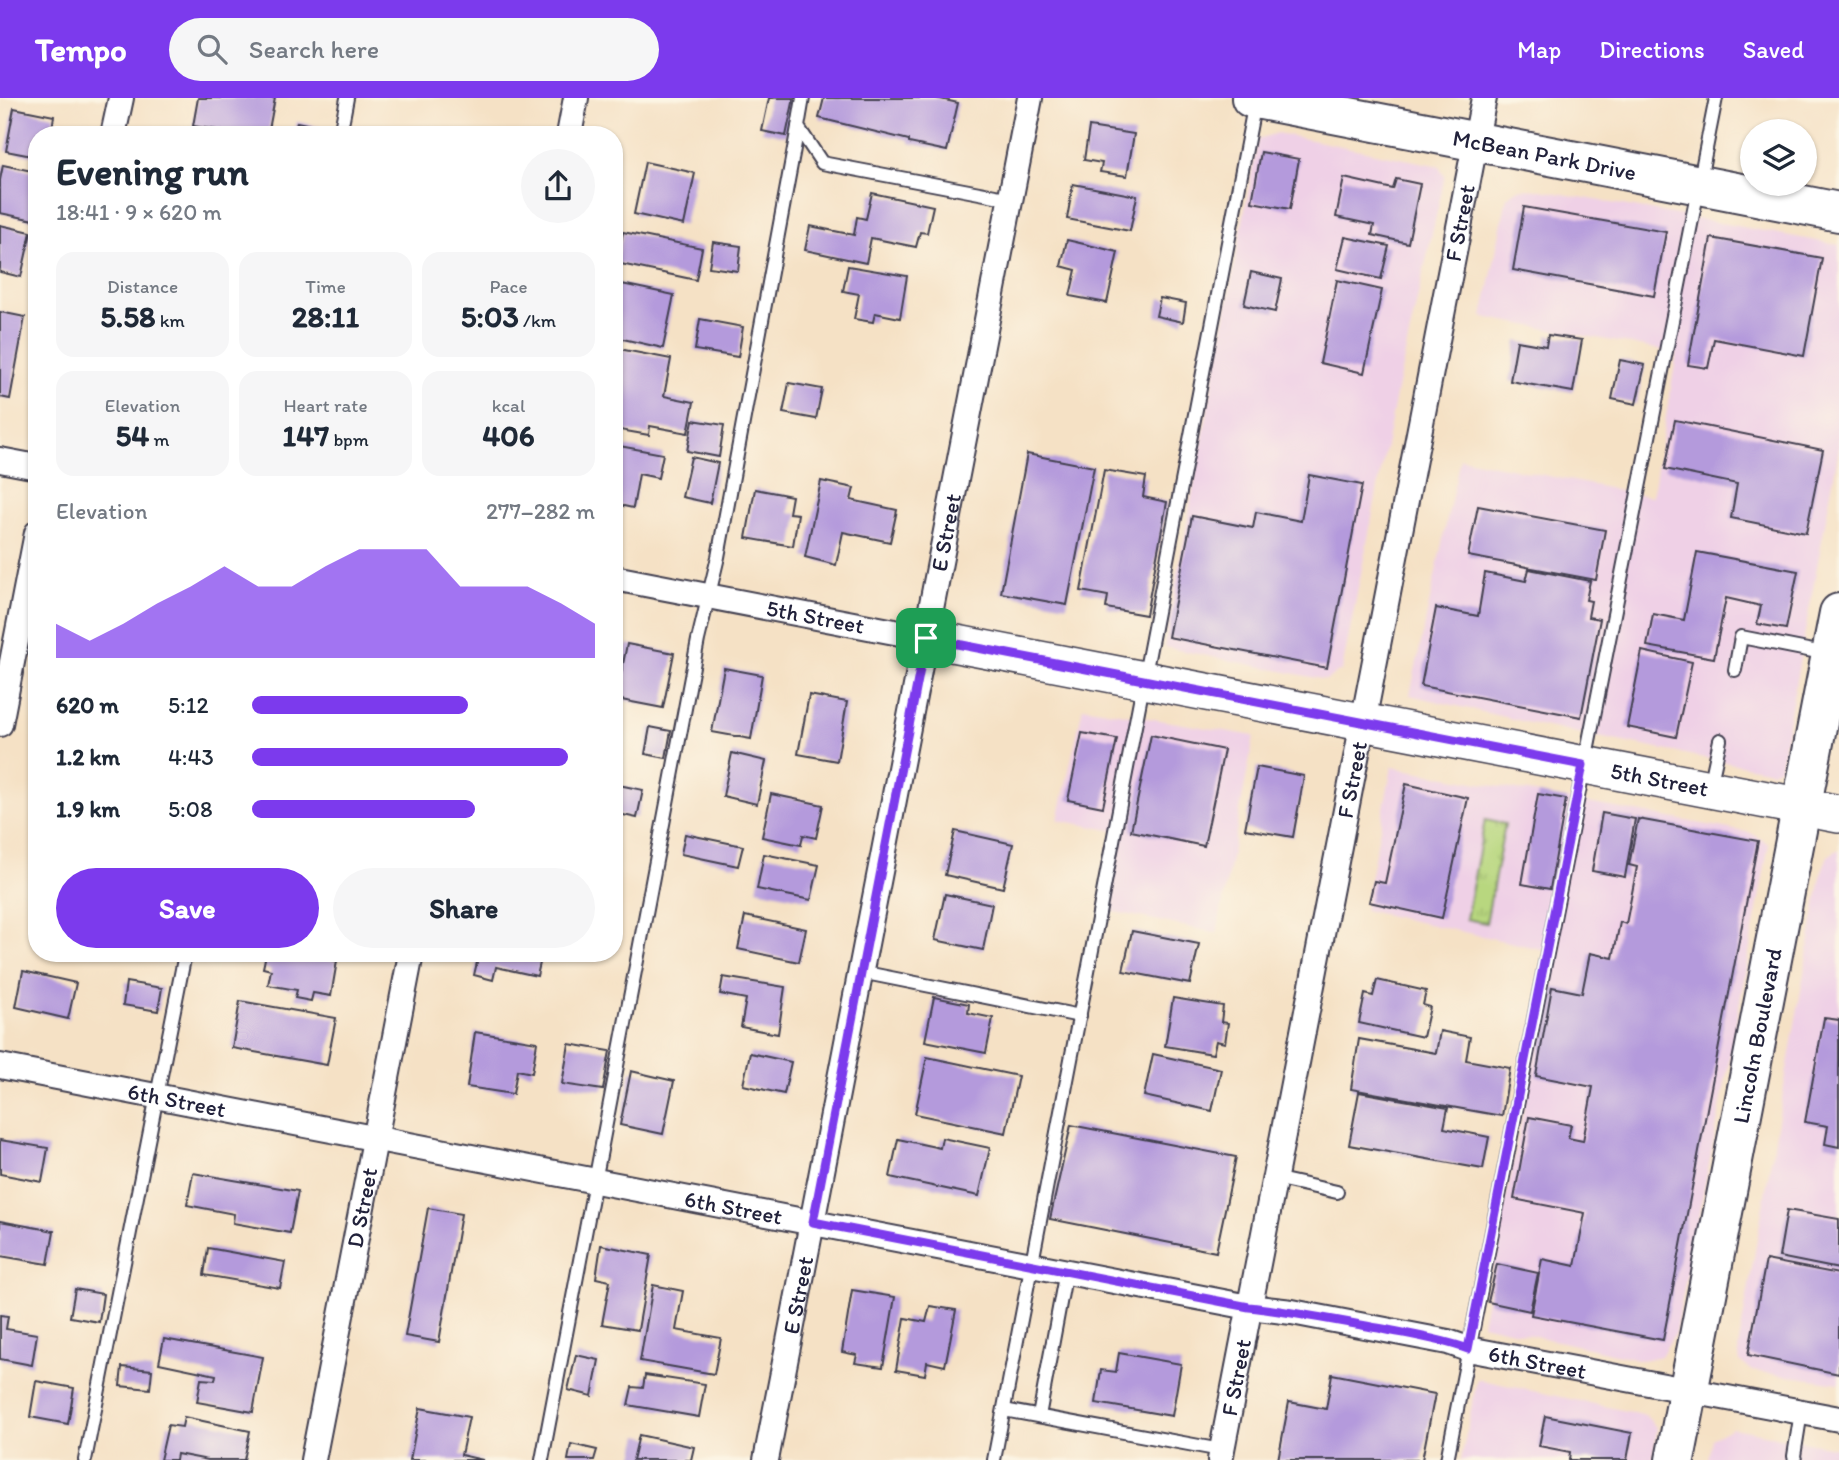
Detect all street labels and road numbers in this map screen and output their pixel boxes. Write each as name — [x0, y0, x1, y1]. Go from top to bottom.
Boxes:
street label: McBean Park Drive — [1450, 123, 1639, 186]
street label: F Street — [1439, 182, 1481, 264]
street label: E Street — [925, 491, 967, 574]
street label: 5th Street — [764, 594, 867, 640]
street label: F Street — [1331, 738, 1373, 821]
street label: 5th Street — [1608, 756, 1711, 803]
street label: Lincoln Boulevard — [1726, 946, 1788, 1126]
street label: 6th Street — [125, 1077, 228, 1123]
street label: D Street — [340, 1165, 383, 1250]
street label: 6th Street — [682, 1184, 785, 1231]
street label: E Street — [777, 1253, 819, 1336]
street label: F Street — [1215, 1336, 1257, 1418]
street label: 6th Street — [1486, 1339, 1589, 1385]

